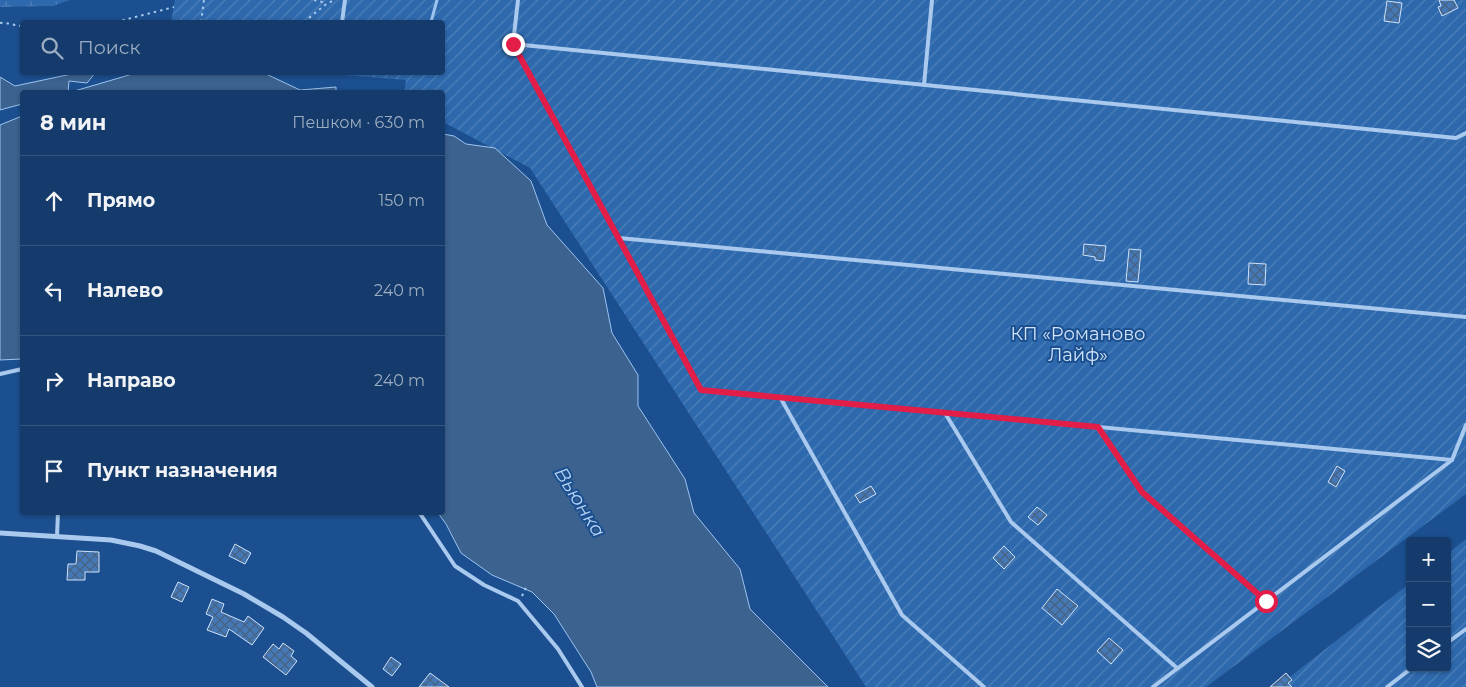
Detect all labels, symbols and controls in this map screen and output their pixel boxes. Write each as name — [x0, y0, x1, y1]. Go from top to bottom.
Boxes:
search box — [20, 20, 445, 75]
route end — [502, 33, 525, 56]
icon: search — [38, 34, 66, 62]
text: Поиск — [78, 36, 141, 59]
text: 8 мин — [40, 110, 106, 135]
text: Пешком · 630 m — [292, 113, 425, 132]
icon: ahead — [40, 187, 68, 215]
text: Прямо — [87, 189, 155, 212]
text: 150 m — [378, 191, 425, 210]
icon: left — [40, 277, 68, 305]
text: Налево — [87, 279, 163, 302]
text: 240 m — [374, 281, 425, 300]
park label: КП «Романово Лайф» — [1010, 323, 1146, 366]
icon: right — [40, 367, 68, 395]
text: Направо — [87, 369, 176, 392]
text: 240 m — [374, 371, 425, 390]
icon: arrive — [40, 457, 68, 485]
text: Пункт назначения — [87, 459, 278, 482]
water label: Вьюнка — [550, 463, 610, 541]
map controls — [1406, 537, 1451, 672]
button: + — [1406, 537, 1451, 582]
button: − — [1406, 582, 1451, 627]
route start — [1255, 590, 1278, 613]
button: layers — [1406, 627, 1451, 672]

